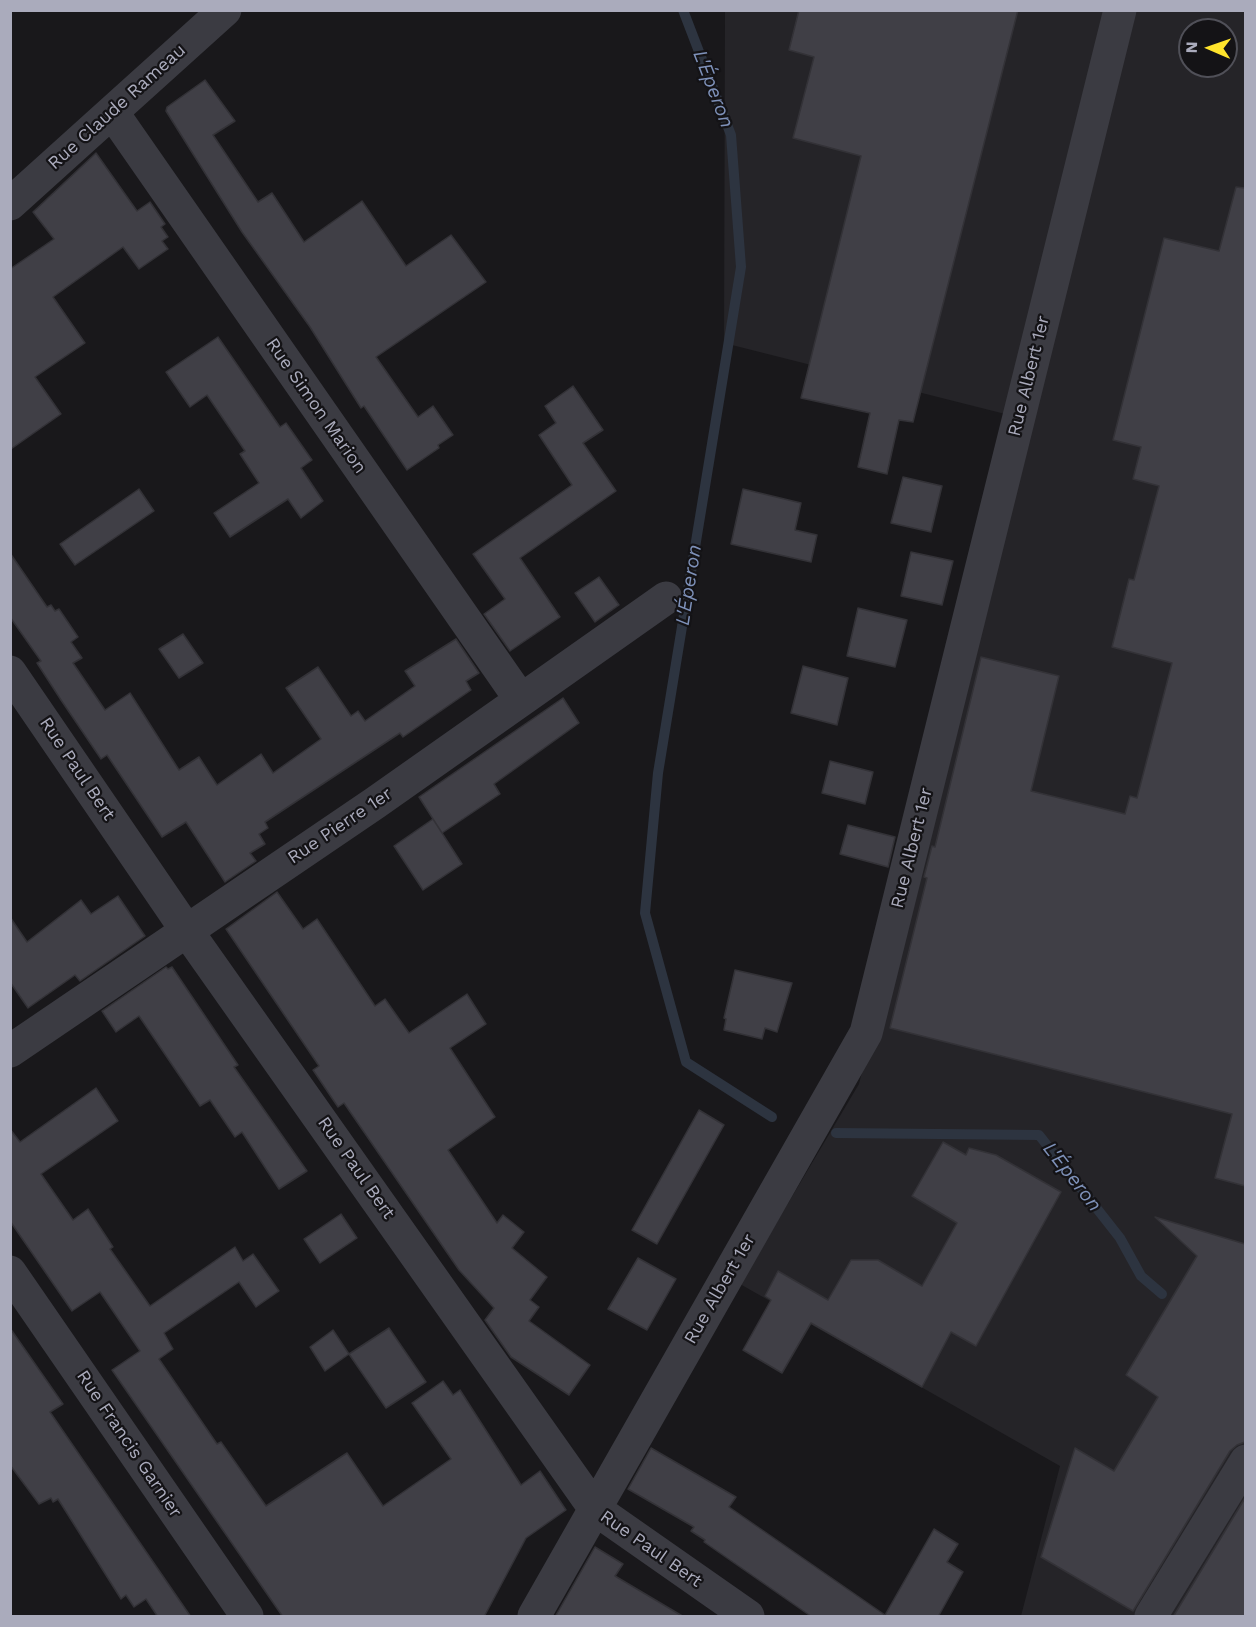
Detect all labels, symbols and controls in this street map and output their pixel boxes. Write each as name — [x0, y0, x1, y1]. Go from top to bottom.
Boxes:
north arrow — [1178, 18, 1238, 78]
street label: Rue Claude Rameau — [44, 40, 190, 174]
text: N — [1182, 41, 1201, 54]
water label: L'Éperon — [687, 47, 739, 131]
street label: Rue Albert 1er — [1004, 313, 1054, 439]
street label: Rue Simon Marion — [261, 334, 371, 478]
water label: L'Éperon — [671, 543, 707, 627]
street label: Rue Paul Bert — [35, 713, 119, 825]
street label: Rue Pierre 1er — [284, 783, 396, 869]
street label: Rue Albert 1er — [887, 785, 937, 911]
street label: Rue Paul Bert — [313, 1113, 399, 1223]
water label: L'Éperon — [1037, 1137, 1107, 1217]
street label: Rue Albert 1er — [680, 1230, 760, 1348]
street label: Rue Francis Garnier — [72, 1366, 186, 1522]
street label: Rue Paul Bert — [596, 1506, 706, 1592]

